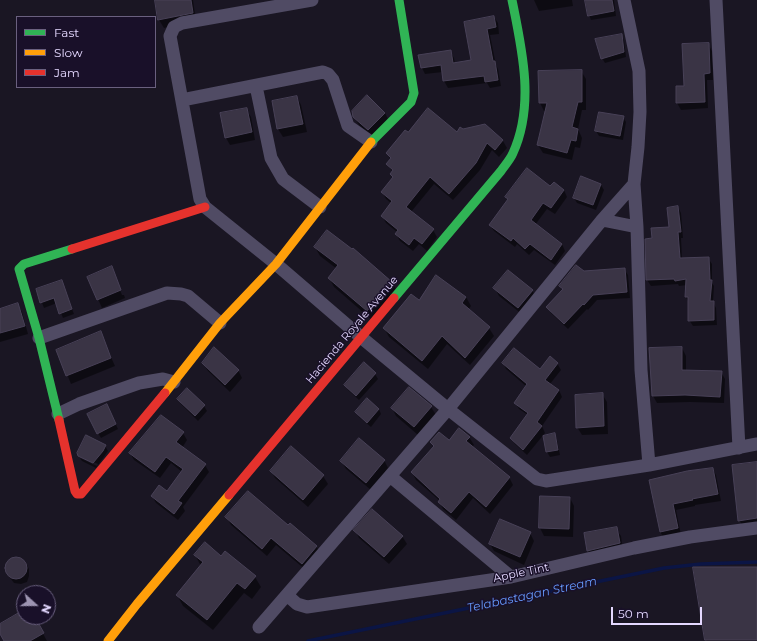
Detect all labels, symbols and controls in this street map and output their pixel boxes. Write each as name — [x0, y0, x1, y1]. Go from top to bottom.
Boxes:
legend — [16, 16, 156, 88]
text: Fast — [54, 25, 79, 40]
text: Slow — [54, 45, 83, 60]
text: Jam — [54, 65, 80, 80]
street label: Hacienda Royale Avenue — [303, 274, 401, 386]
street label: Apple Tint — [492, 561, 550, 585]
water label: Telabastagan Stream — [466, 574, 598, 616]
north arrow — [16, 585, 56, 625]
scale bar — [613, 599, 704, 625]
text: N — [38, 602, 54, 616]
text: 50 m — [618, 606, 649, 621]

